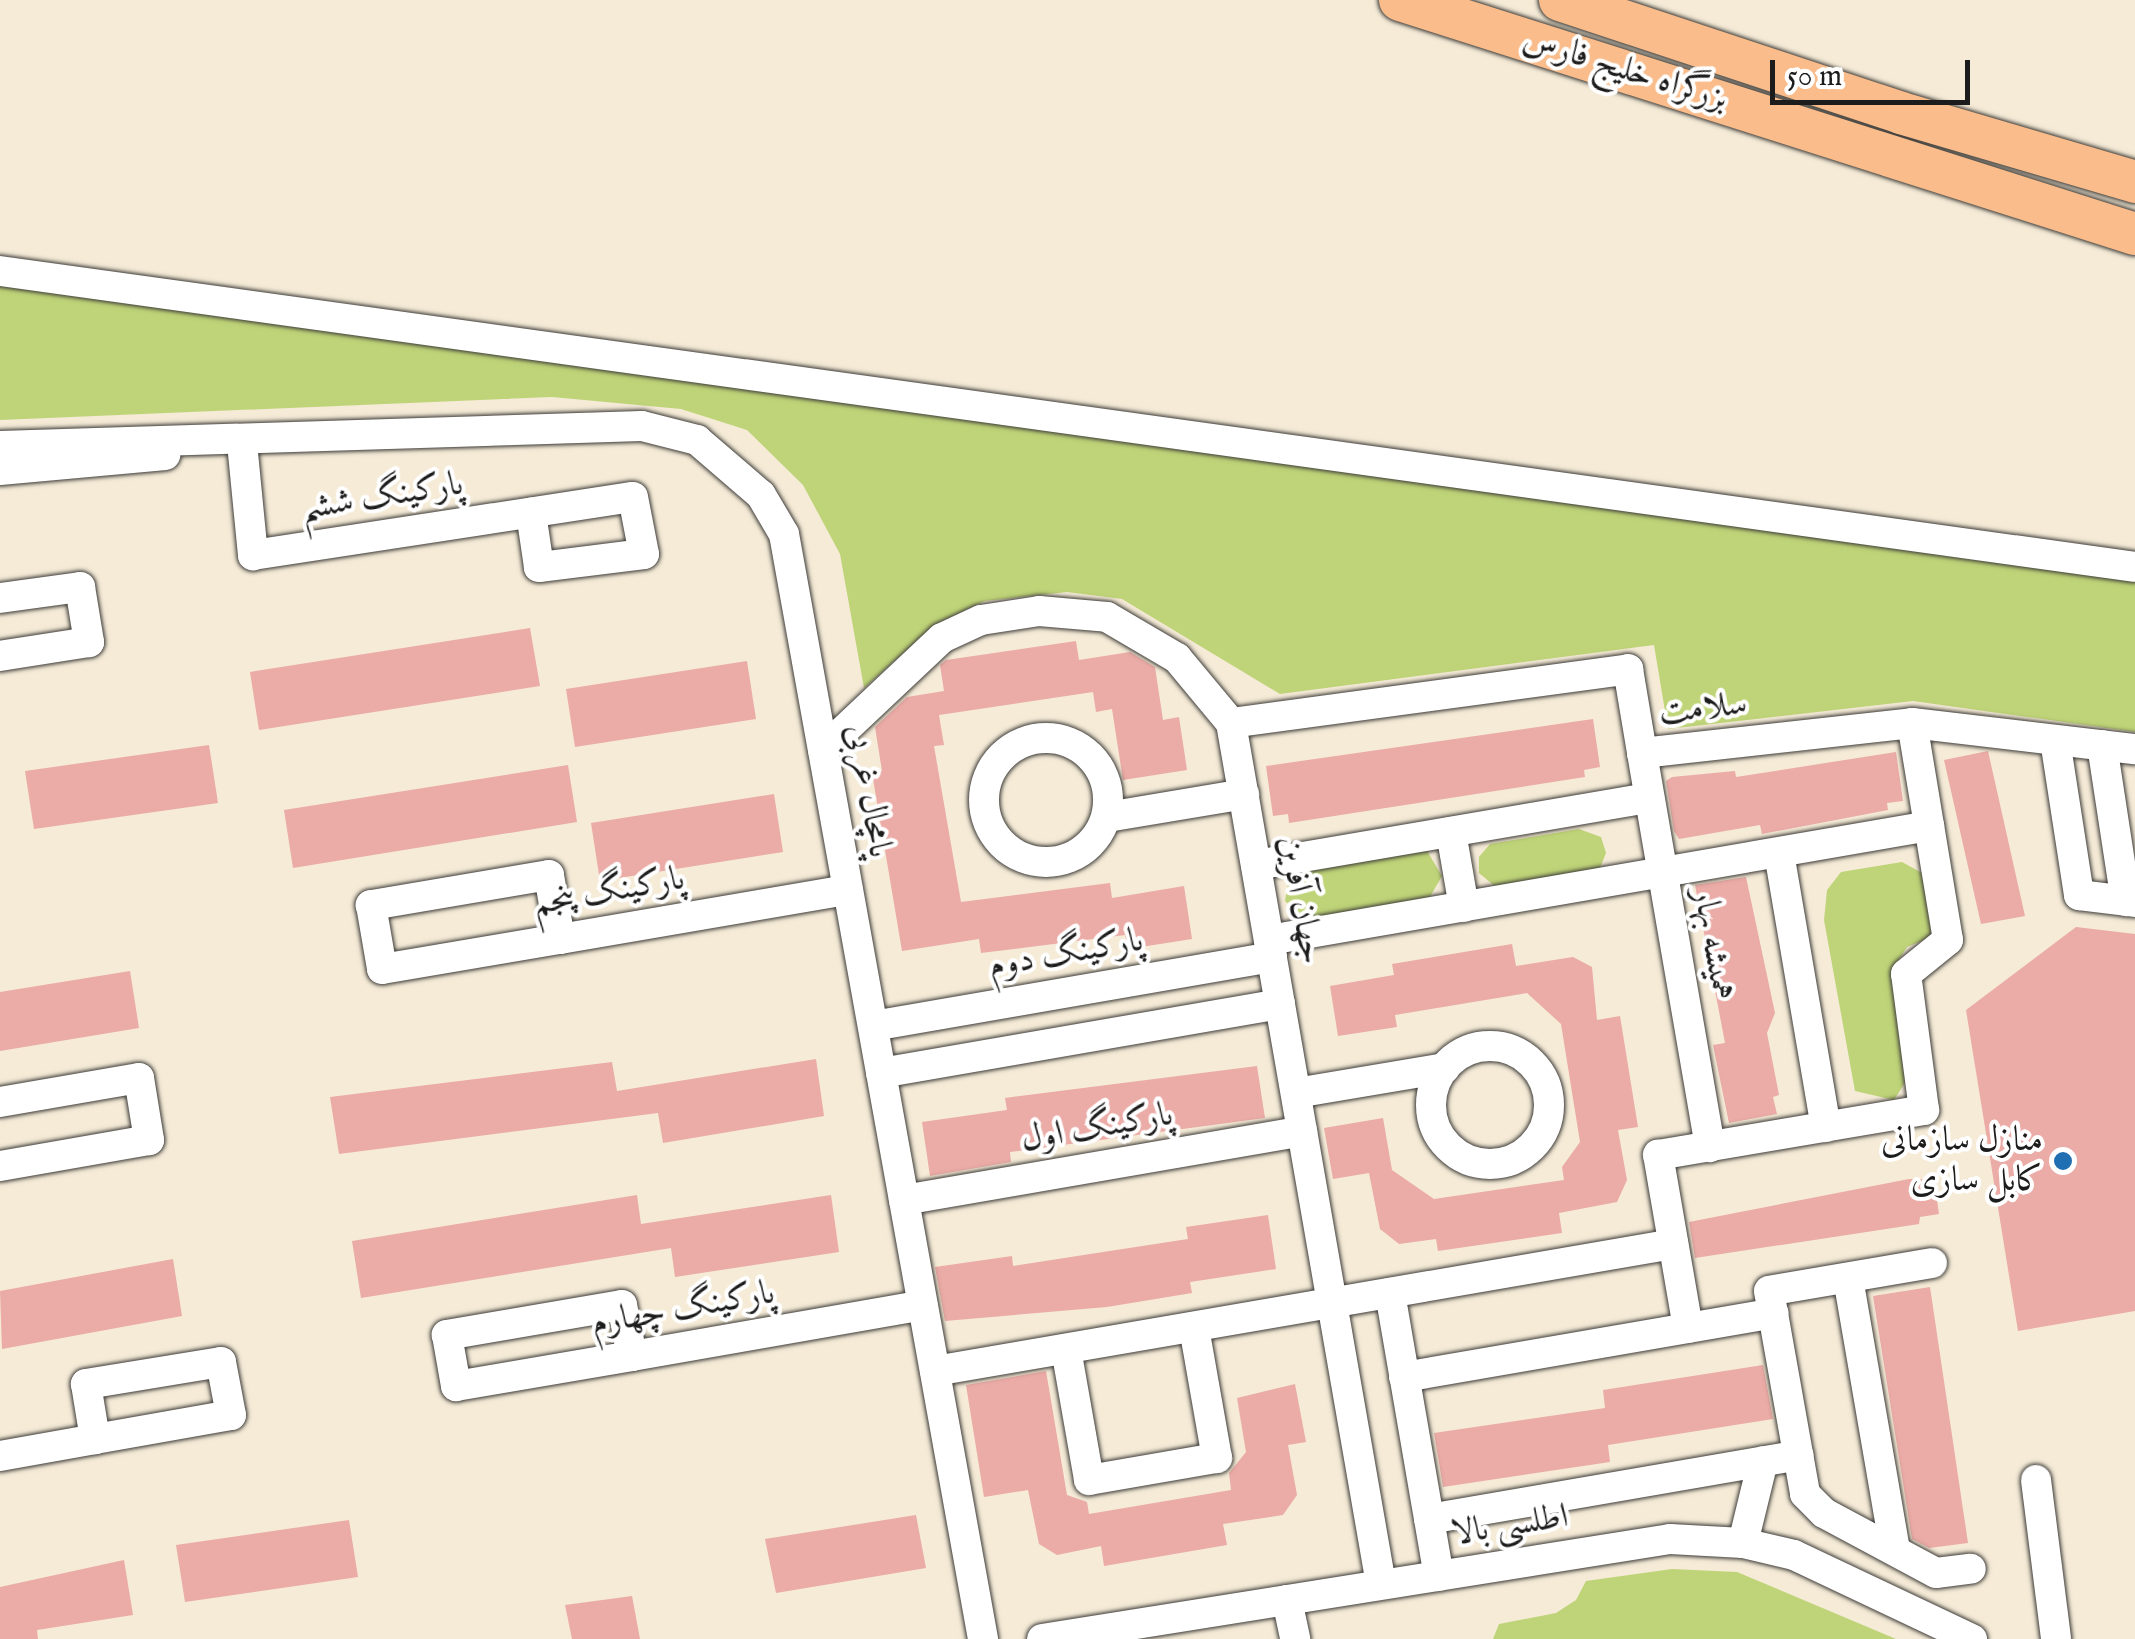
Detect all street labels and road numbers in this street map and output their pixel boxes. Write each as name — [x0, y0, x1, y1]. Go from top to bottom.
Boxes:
street label: بزرگراه خلیج فارس — [1518, 19, 1732, 121]
street label: پارکینگ ششم — [298, 463, 466, 531]
street label: سلامت — [1657, 683, 1749, 735]
street label: پامچال غربی — [836, 721, 900, 861]
street label: جهان آفرین — [1268, 832, 1332, 968]
street label: پارکینگ پنجم — [530, 858, 688, 926]
street label: همیشه بهار — [1682, 885, 1744, 1003]
street label: پارکینگ دوم — [985, 920, 1147, 988]
street label: پارکینگ اول — [1018, 1094, 1176, 1162]
street label: پارکینگ چهارم — [588, 1272, 778, 1346]
street label: اطلسی بالا — [1448, 1496, 1572, 1556]

